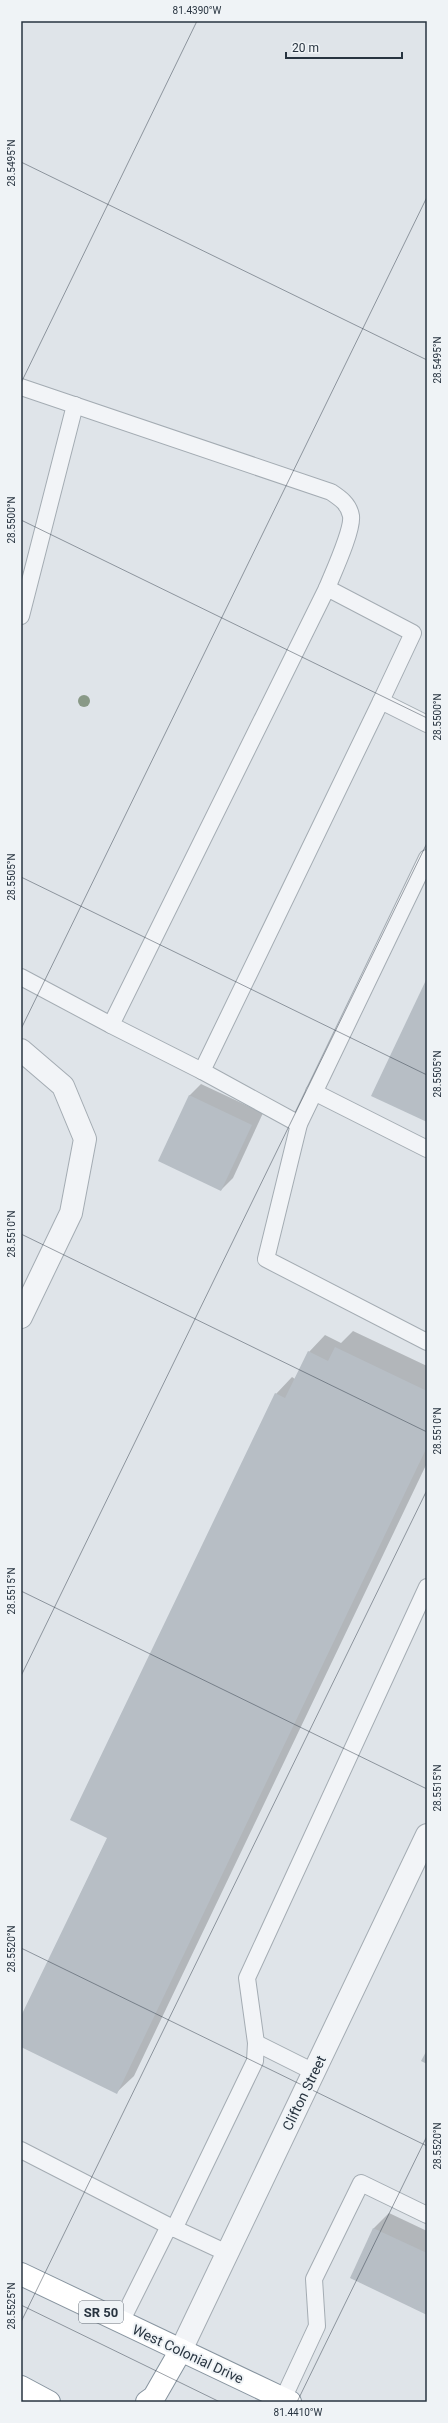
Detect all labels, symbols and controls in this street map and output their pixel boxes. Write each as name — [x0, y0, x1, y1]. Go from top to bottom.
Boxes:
text: 81.4390°W — [173, 5, 222, 16]
scale bar — [286, 34, 402, 60]
text: 20 m — [292, 41, 319, 55]
text: 28.5495°N — [6, 139, 17, 187]
text: 28.5495°N — [432, 336, 443, 384]
text: 28.5500°N — [6, 496, 17, 544]
text: 28.5500°N — [432, 693, 443, 741]
text: 28.5505°N — [6, 853, 17, 901]
text: 28.5505°N — [432, 1050, 443, 1098]
text: 28.5510°N — [6, 1210, 17, 1258]
text: 28.5510°N — [432, 1407, 443, 1455]
text: 28.5515°N — [6, 1567, 17, 1615]
text: 28.5515°N — [432, 1764, 443, 1812]
text: 28.5520°N — [6, 1925, 17, 1973]
street label: Clifton Street — [279, 2053, 329, 2133]
text: 28.5520°N — [432, 2122, 443, 2170]
text: 28.5525°N — [6, 2282, 17, 2330]
road number: SR 50 — [79, 2301, 123, 2323]
street label: West Colonial Drive — [130, 2321, 246, 2387]
text: 81.4410°W — [274, 2407, 323, 2418]

